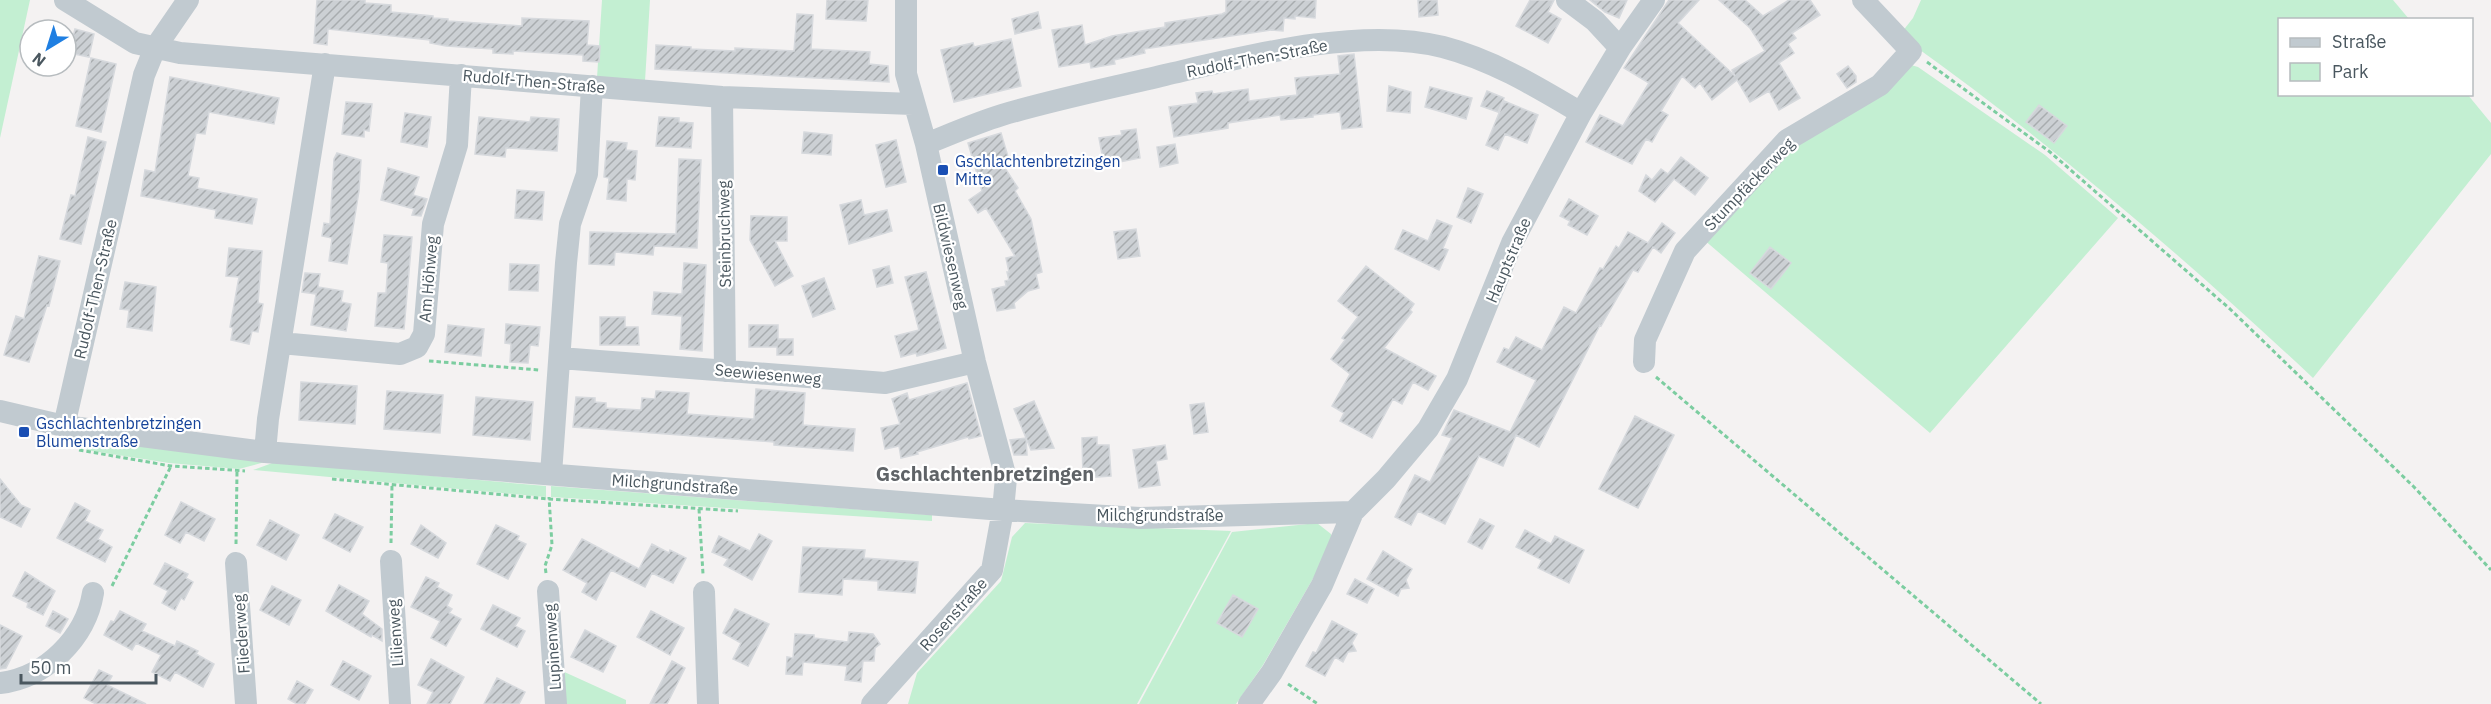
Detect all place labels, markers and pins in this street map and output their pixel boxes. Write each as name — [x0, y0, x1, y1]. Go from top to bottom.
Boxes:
place label: Gschlachtenbretzingen Mitte — [955, 151, 1121, 189]
marker: Gschlachtenbretzingen Mitte — [936, 163, 950, 177]
place label: Gschlachtenbretzingen Blumenstraße — [36, 413, 202, 451]
marker: Gschlachtenbretzingen Blumenstraße — [17, 425, 31, 439]

